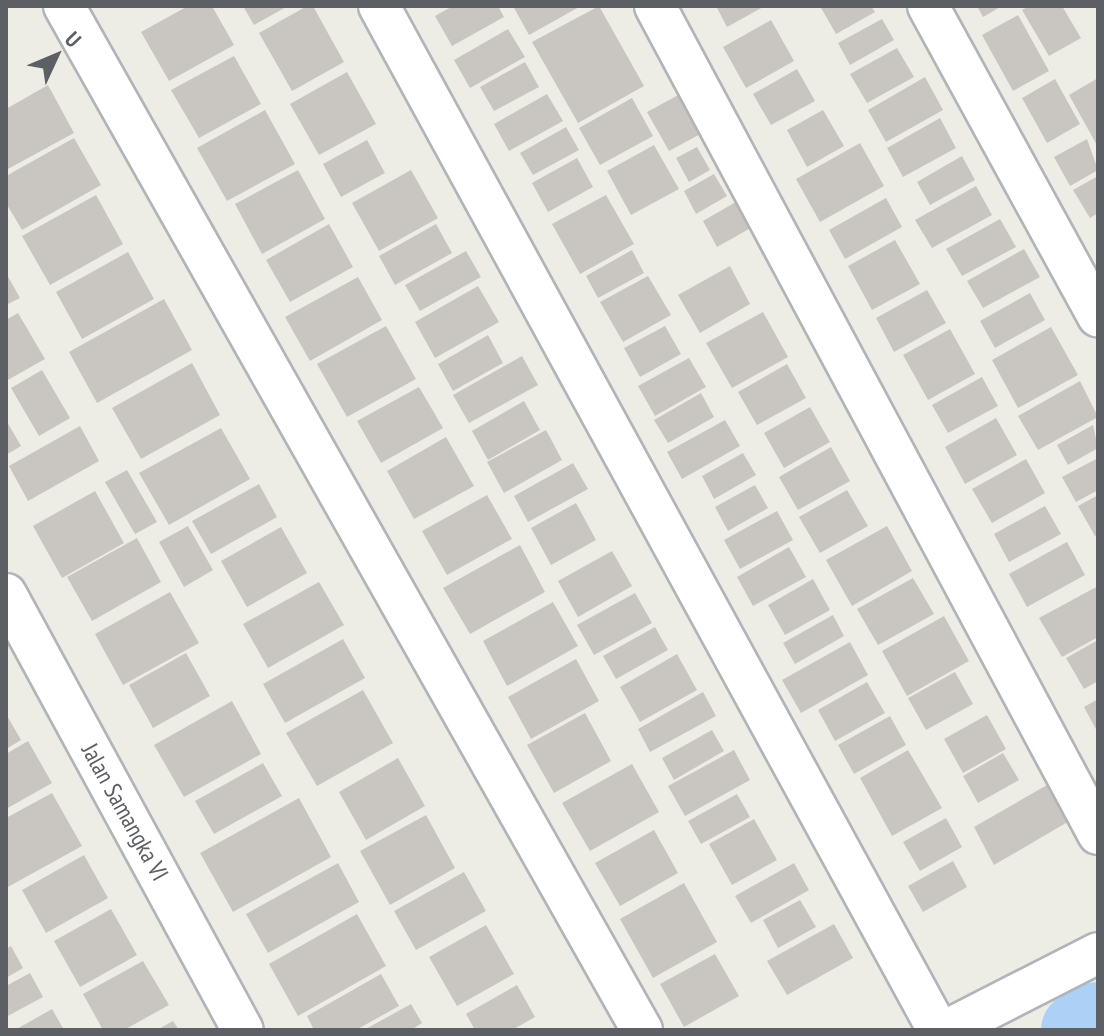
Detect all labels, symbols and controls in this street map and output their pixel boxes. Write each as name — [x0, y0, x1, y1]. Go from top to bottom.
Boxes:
north arrow — [16, 16, 96, 96]
text: U — [59, 26, 87, 53]
street label: Jalan Samangka VI — [75, 738, 175, 886]

